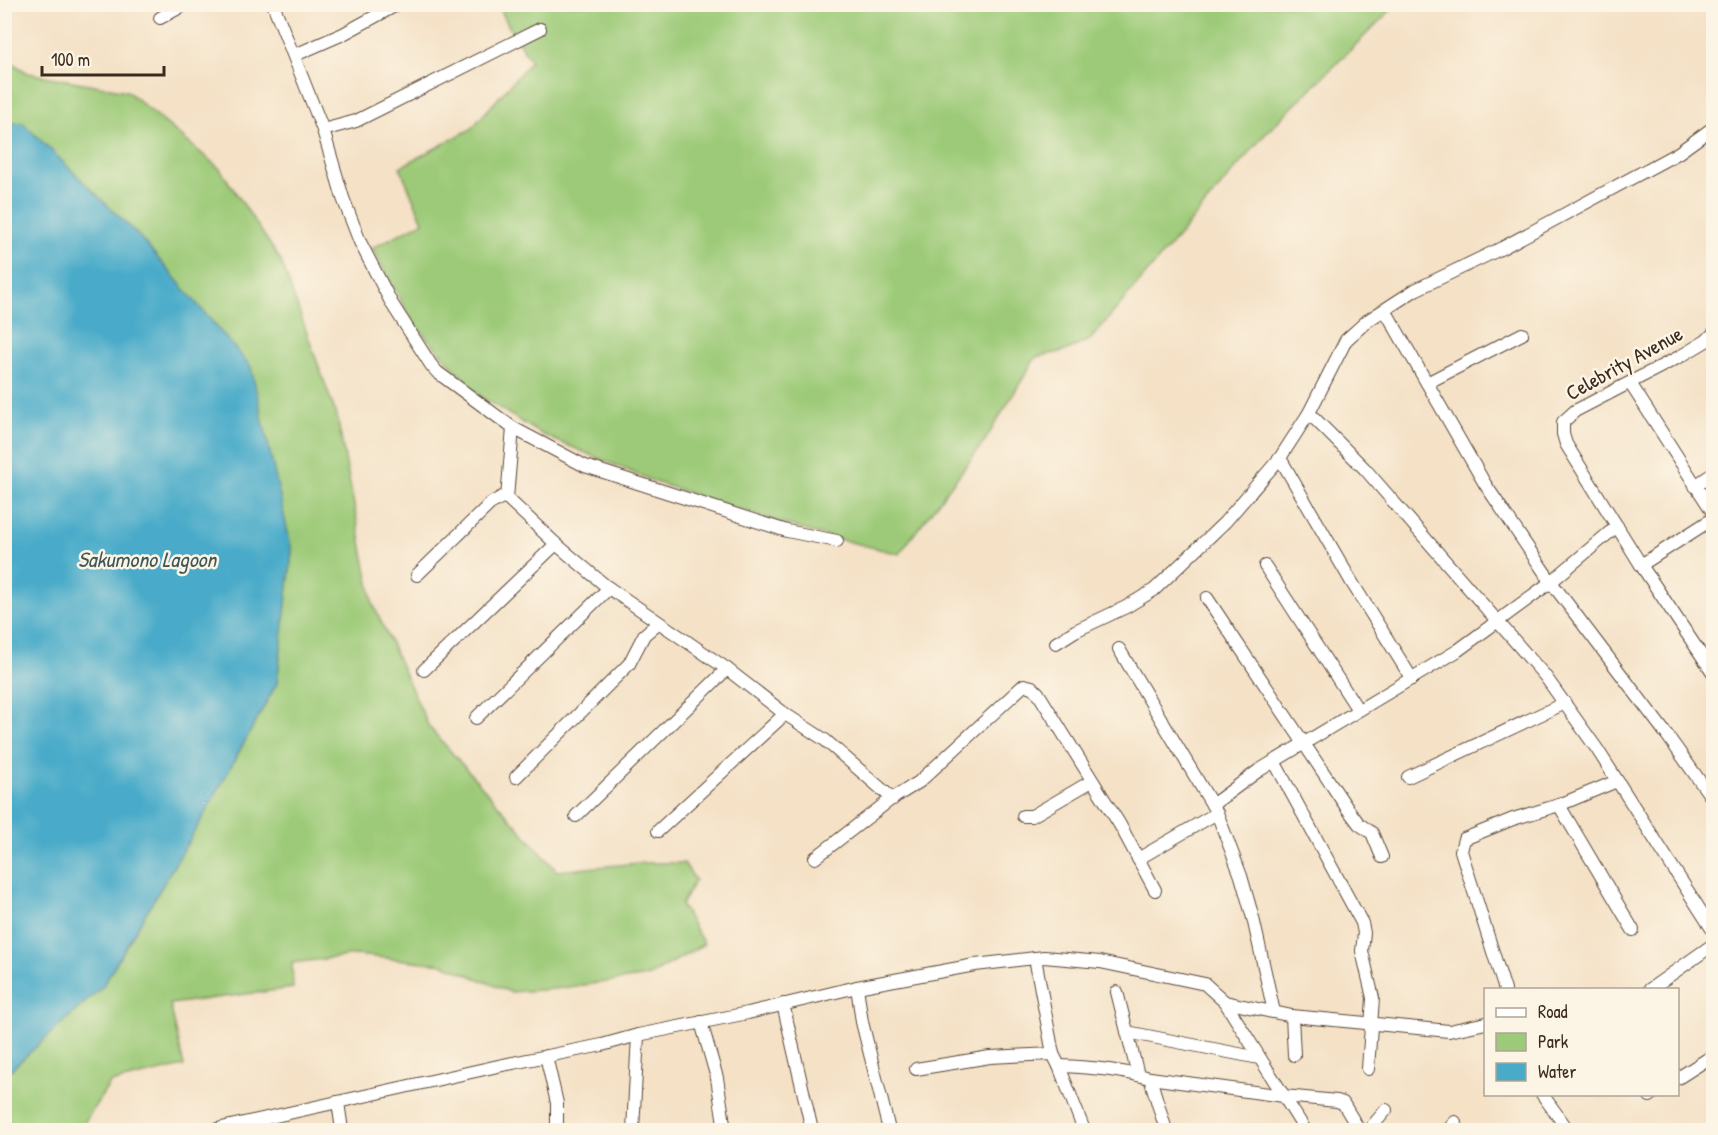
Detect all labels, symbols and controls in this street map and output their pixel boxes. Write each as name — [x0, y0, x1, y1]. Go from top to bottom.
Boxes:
scale bar — [42, 39, 164, 77]
text: 100 m — [51, 47, 90, 72]
street label: Celebrity Avenue — [1560, 319, 1688, 407]
water label: Sakumono Lagoon — [78, 544, 218, 574]
legend — [1484, 988, 1679, 1096]
text: Road — [1538, 999, 1568, 1024]
text: Park — [1538, 1029, 1569, 1054]
text: Water — [1538, 1059, 1576, 1084]

